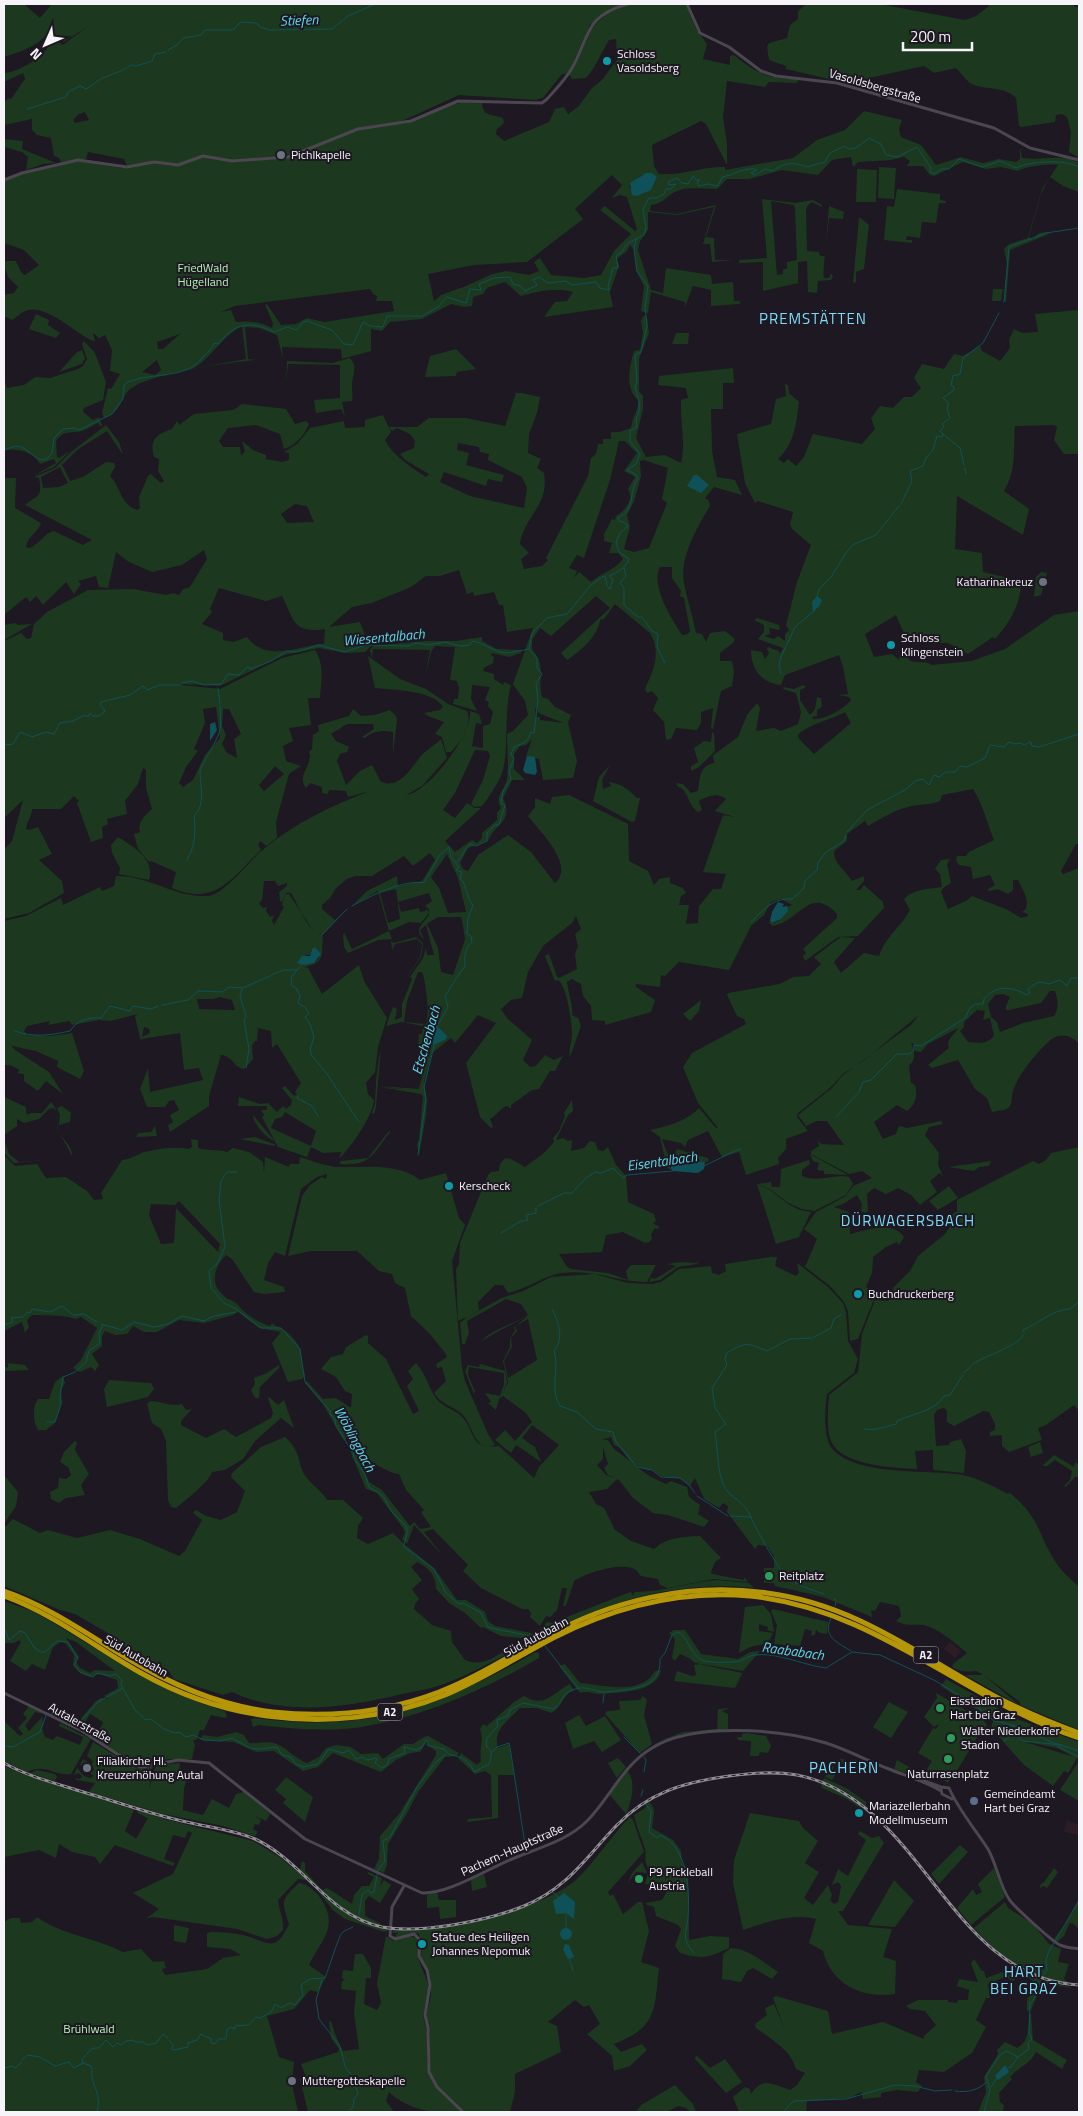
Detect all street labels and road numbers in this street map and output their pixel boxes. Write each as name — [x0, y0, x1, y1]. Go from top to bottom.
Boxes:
street label: Vasoldsbergstraße — [827, 63, 923, 108]
street label: Süd Autobahn — [500, 1611, 572, 1662]
street label: Süd Autobahn — [101, 1630, 172, 1682]
road number: A2 — [914, 1646, 938, 1664]
street label: Autalerstraße — [45, 1697, 115, 1748]
road number: A2 — [378, 1704, 402, 1720]
street label: Pachern-Hauptstraße — [457, 1818, 566, 1881]

